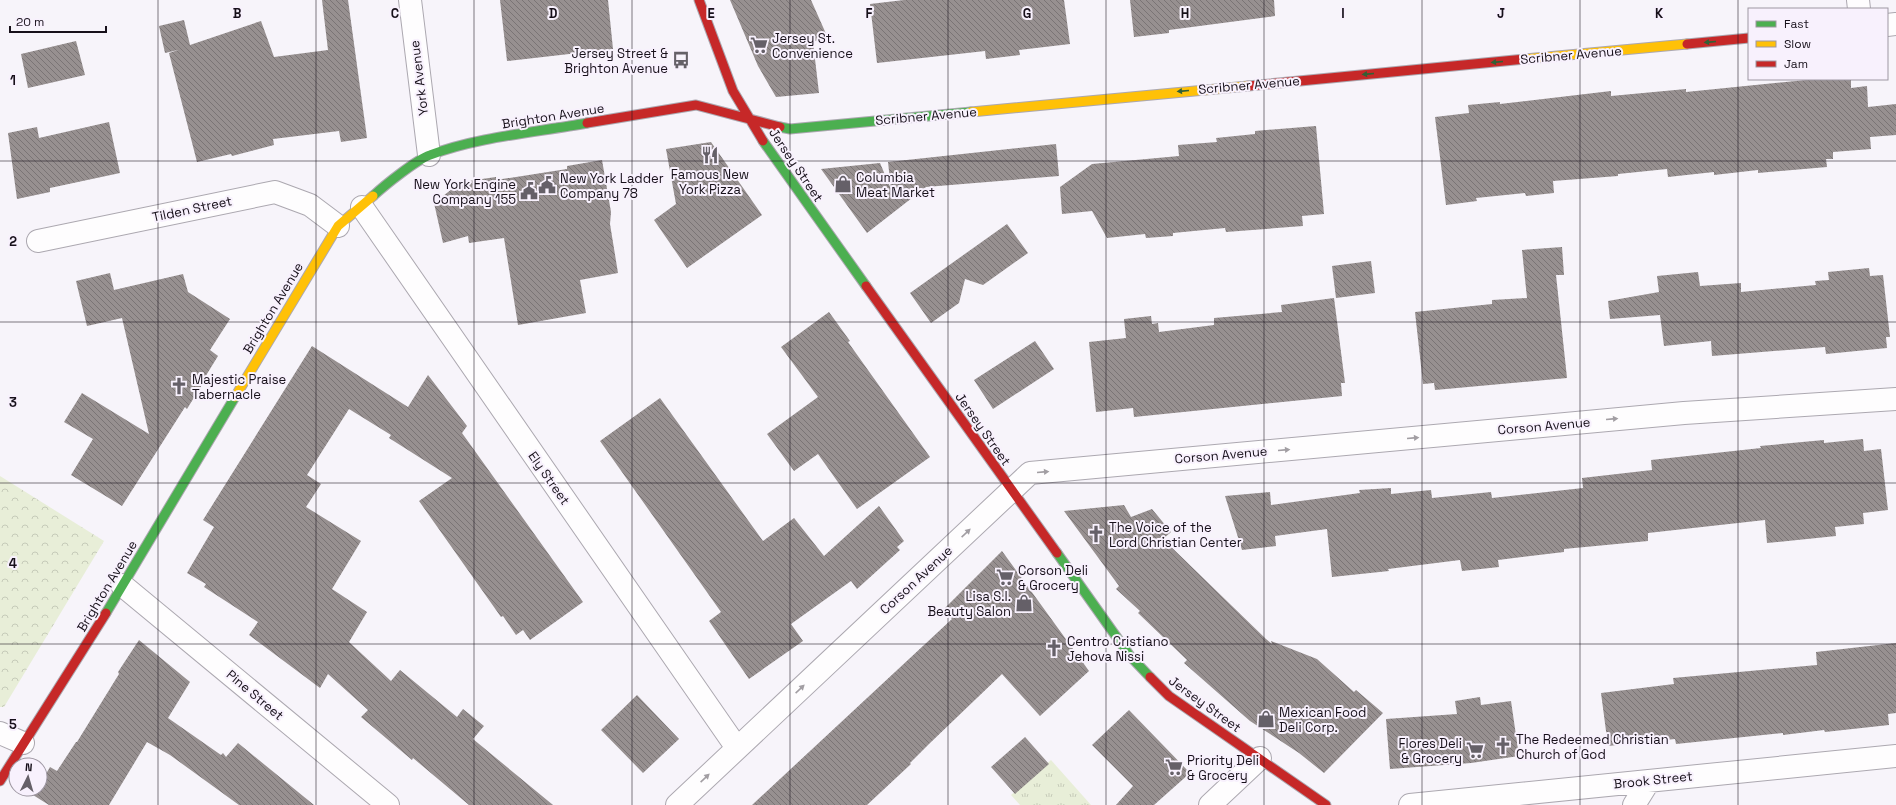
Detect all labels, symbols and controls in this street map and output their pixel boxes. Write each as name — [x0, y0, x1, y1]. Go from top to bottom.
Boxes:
text: B — [233, 5, 242, 22]
text: C — [391, 5, 399, 22]
text: D — [549, 5, 558, 22]
text: E — [707, 5, 715, 22]
text: F — [866, 5, 873, 22]
text: G — [1023, 5, 1031, 22]
text: H — [1181, 5, 1189, 22]
text: I — [1341, 5, 1345, 22]
text: J — [1497, 5, 1505, 22]
text: K — [1655, 5, 1664, 22]
scale bar — [10, 8, 106, 34]
legend — [1748, 8, 1888, 80]
text: 20 m — [16, 14, 44, 30]
text: Fast — [1784, 16, 1809, 32]
place label: Jersey St. Convenience — [772, 30, 853, 62]
supermarket icon: Jersey St. Convenience — [749, 35, 769, 55]
text: Slow — [1784, 36, 1811, 52]
one-way arrow — [1704, 38, 1716, 45]
street label: York Avenue — [406, 39, 432, 117]
street label: Scribner Avenue — [1520, 42, 1622, 68]
place label: Jersey Street & Brighton Avenue — [564, 45, 668, 77]
bus stop icon: Jersey Street & Brighton Avenue — [671, 50, 691, 70]
text: Jam — [1784, 56, 1808, 72]
one-way arrow — [1491, 58, 1503, 65]
one-way arrow — [1362, 71, 1374, 77]
text: 1 — [10, 72, 16, 89]
street label: Scribner Avenue — [1198, 72, 1300, 98]
one-way arrow — [1176, 88, 1189, 95]
street label: Brighton Avenue — [500, 99, 606, 133]
street label: Scribner Avenue — [875, 103, 977, 129]
street label: Jersey Street — [765, 125, 827, 205]
restaurant icon: Famous New York Pizza — [700, 145, 720, 165]
place label: Famous New York Pizza — [671, 166, 749, 198]
place label: Columbia Meat Market — [856, 169, 935, 201]
place label: New York Ladder Company 78 — [560, 170, 664, 202]
shop icon: Columbia Meat Market — [833, 174, 853, 194]
public building icon: New York Ladder Company 78 — [537, 175, 557, 195]
place label: New York Engine Company 155 — [414, 176, 516, 208]
public building icon: New York Engine Company 155 — [519, 181, 539, 201]
street label: Tilden Street — [151, 192, 233, 226]
text: 2 — [9, 233, 17, 250]
street label: Brighton Avenue — [239, 259, 307, 357]
place label: Majestic Praise Tabernacle — [192, 371, 286, 403]
church icon: Majestic Praise Tabernacle — [169, 376, 189, 396]
street label: Jersey Street — [952, 389, 1014, 469]
text: 3 — [9, 394, 17, 411]
street label: Corson Avenue — [1497, 413, 1591, 439]
one-way arrow — [1606, 416, 1618, 423]
one-way arrow — [1407, 434, 1419, 441]
street label: Corson Avenue — [1174, 442, 1268, 468]
one-way arrow — [1278, 446, 1290, 453]
street label: Ely Street — [524, 448, 574, 508]
one-way arrow — [1037, 468, 1049, 475]
place label: The Voice of the Lord Christian Center — [1109, 519, 1242, 551]
church icon: The Voice of the Lord Christian Center — [1086, 524, 1106, 544]
one-way arrow — [961, 528, 971, 538]
street label: Brighton Avenue — [73, 537, 141, 635]
street label: Corson Avenue — [876, 542, 956, 618]
text: 4 — [9, 555, 17, 572]
place label: Corson Deli & Grocery — [1018, 562, 1088, 594]
supermarket icon: Corson Deli & Grocery — [995, 567, 1015, 587]
place label: Lisa S.I. Beauty Salon — [928, 588, 1011, 620]
shop icon: Lisa S.I. Beauty Salon — [1014, 593, 1034, 613]
place label: Centro Cristiano Jehova Nissi — [1067, 633, 1169, 665]
church icon: Centro Cristiano Jehova Nissi — [1044, 638, 1064, 658]
street label: Pine Street — [223, 666, 287, 724]
street label: Jersey Street — [1165, 672, 1245, 736]
one-way arrow — [795, 684, 805, 694]
place label: Mexican Food Deli Corp. — [1279, 704, 1366, 736]
shop icon: Mexican Food Deli Corp. — [1256, 709, 1276, 729]
text: 5 — [9, 716, 17, 733]
place label: The Redeemed Christian Church of God — [1516, 731, 1669, 763]
place label: Flores Deli & Grocery — [1399, 735, 1462, 767]
church icon: The Redeemed Christian Church of God — [1493, 736, 1513, 756]
supermarket icon: Flores Deli & Grocery — [1465, 740, 1485, 760]
place label: Priority Deli & Grocery — [1187, 752, 1259, 784]
north arrow — [8, 757, 48, 797]
supermarket icon: Priority Deli & Grocery — [1164, 757, 1184, 777]
text: N — [25, 760, 33, 774]
street label: Brook Street — [1613, 767, 1693, 793]
one-way arrow — [700, 774, 710, 783]

